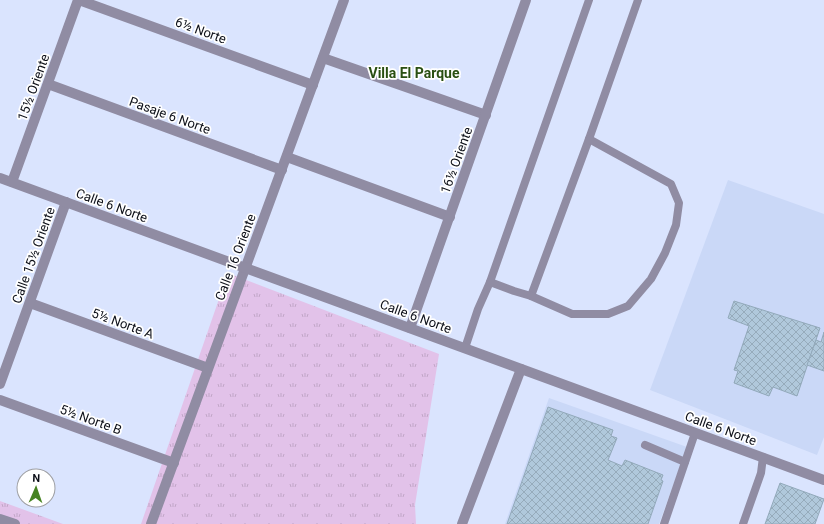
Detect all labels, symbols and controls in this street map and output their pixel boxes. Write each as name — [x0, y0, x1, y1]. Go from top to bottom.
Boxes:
street label: 6½ Norte — [173, 14, 228, 47]
street label: 15½ Oriente — [15, 52, 52, 122]
district label: Villa El Parque — [368, 65, 460, 81]
street label: Pasaje 6 Norte — [127, 94, 213, 137]
street label: 16½ Oriente — [438, 125, 475, 195]
street label: Calle 6 Norte — [74, 186, 150, 225]
street label: Calle 15½ Oriente — [9, 205, 58, 305]
street label: Calle 16 Oriente — [212, 212, 259, 303]
street label: Calle 6 Norte — [378, 297, 454, 336]
street label: 5½ Norte A — [90, 305, 156, 342]
street label: 5½ Norte B — [58, 401, 124, 438]
street label: Calle 6 Norte — [683, 409, 759, 448]
north arrow — [16, 468, 56, 508]
text: N — [32, 472, 41, 485]

